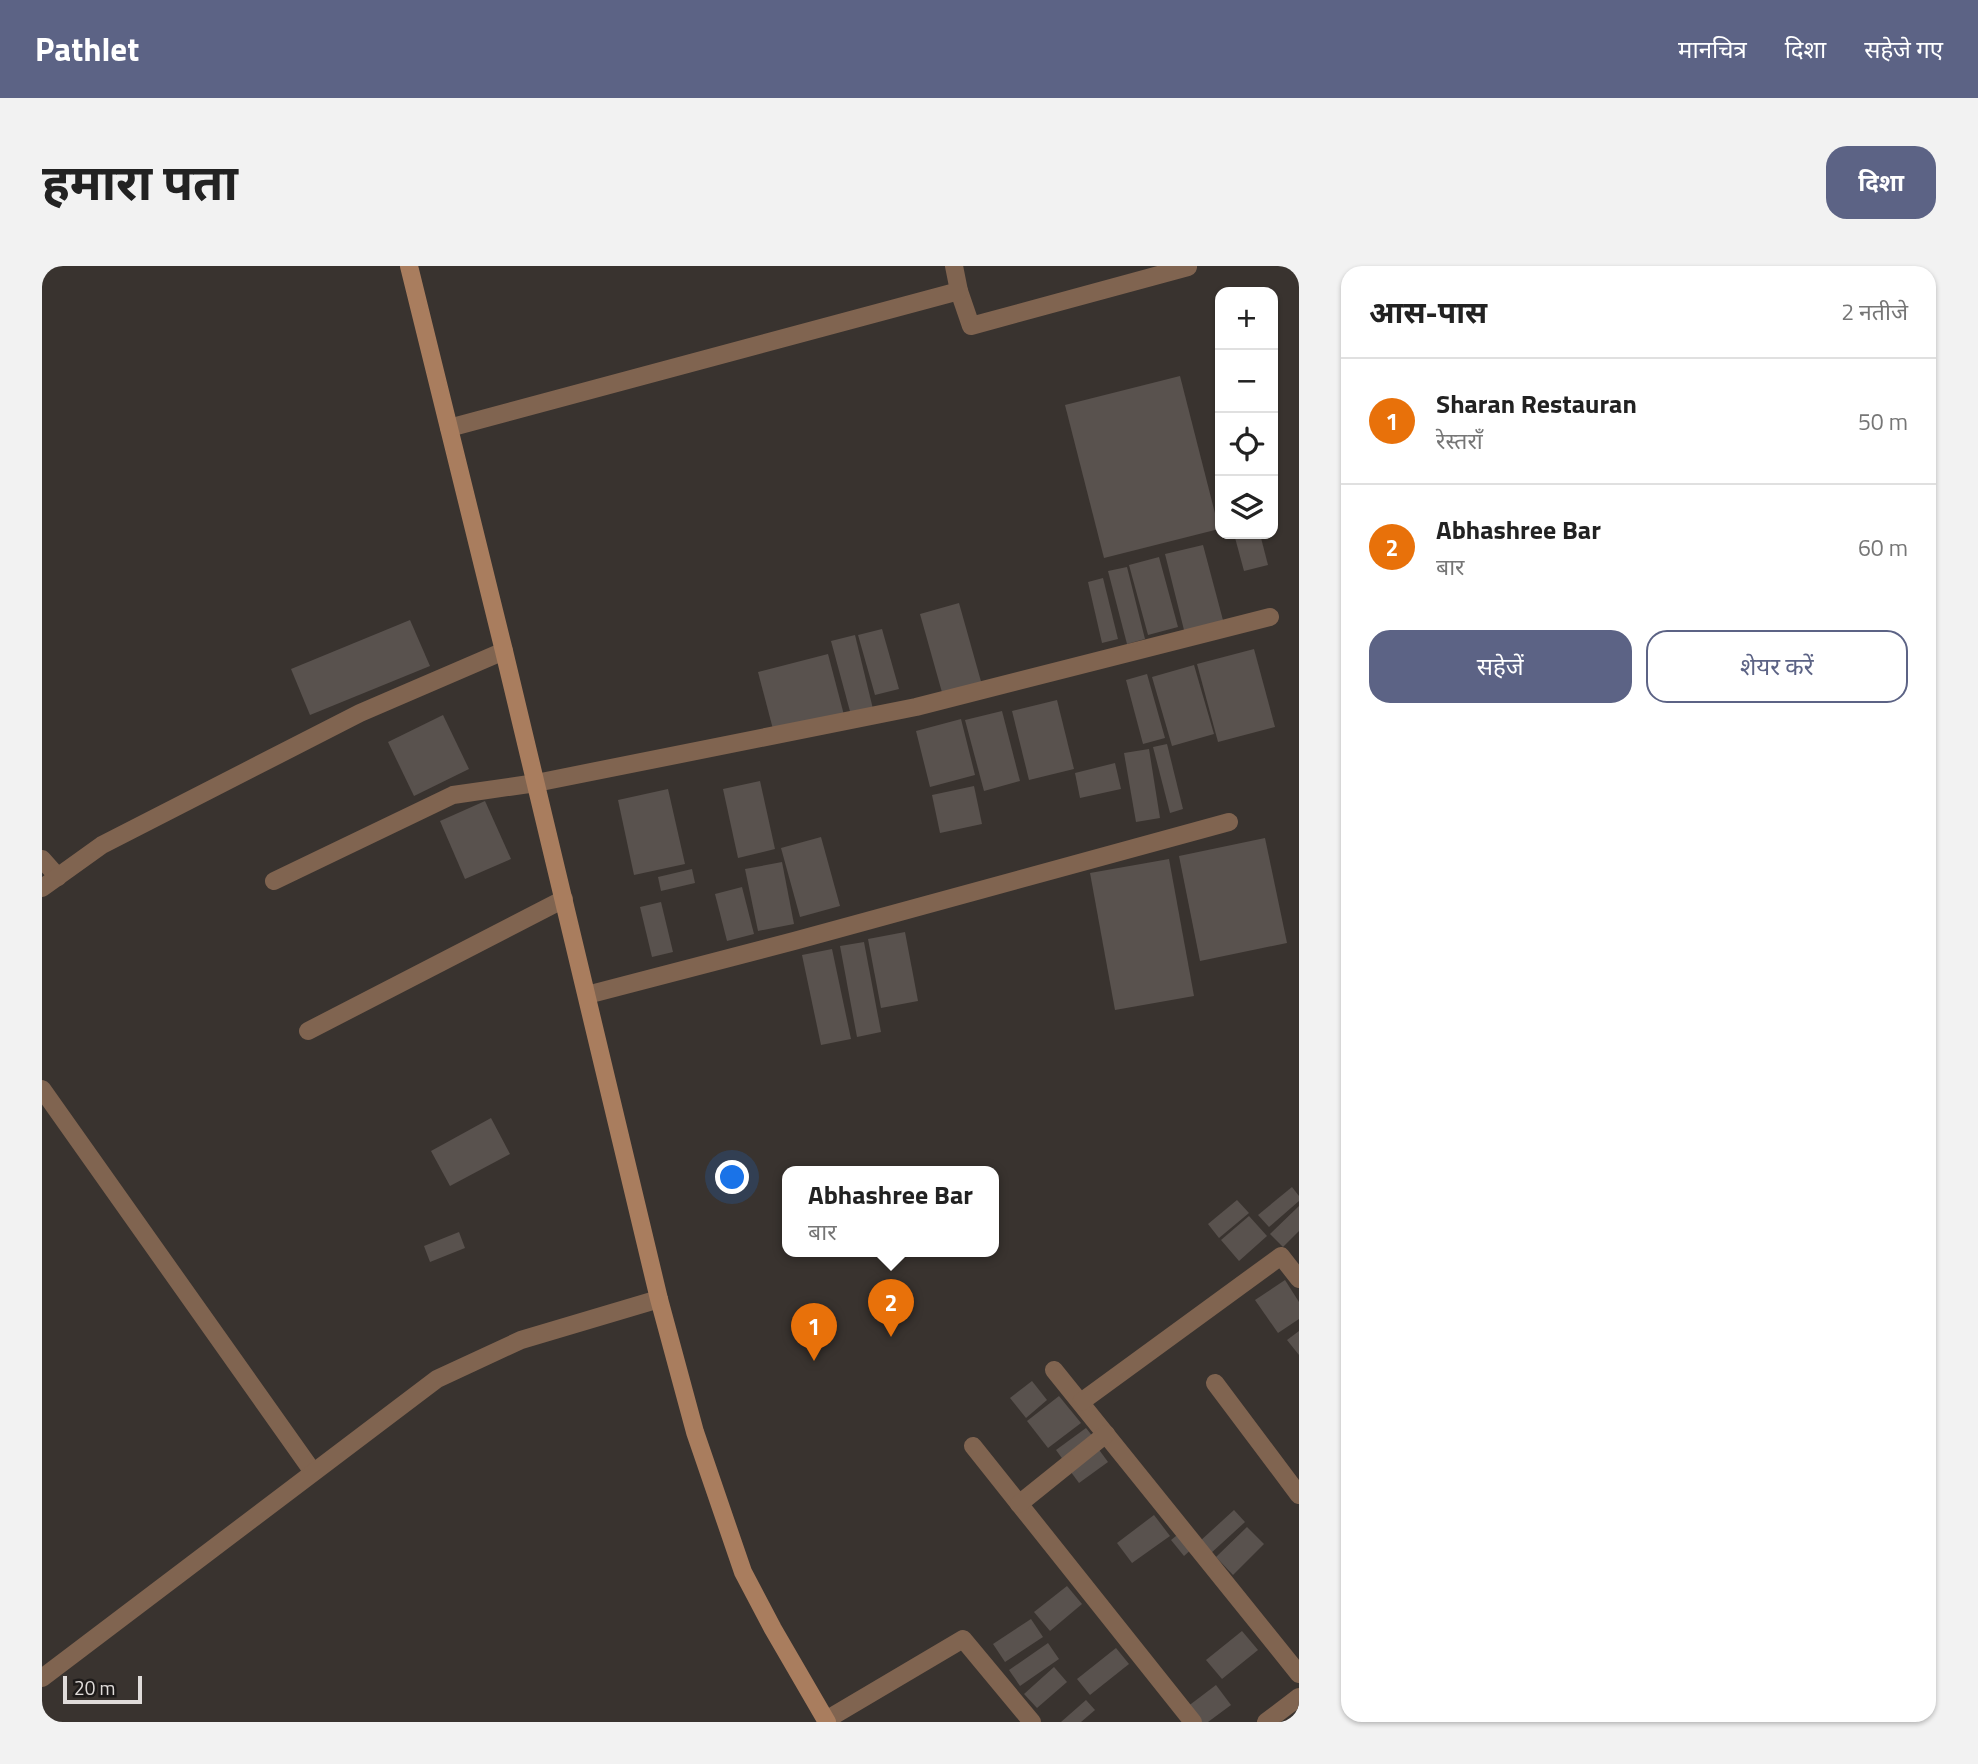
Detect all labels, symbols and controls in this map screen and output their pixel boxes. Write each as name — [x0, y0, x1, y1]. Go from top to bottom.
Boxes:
text: Pathlet — [35, 24, 139, 74]
text: मानचित्र — [1678, 31, 1747, 67]
text: दिशा — [1785, 31, 1826, 67]
text: सहेजे गए — [1864, 31, 1943, 67]
text: हमारा पता — [42, 144, 238, 219]
button: दिशा — [1826, 146, 1936, 219]
map controls — [1215, 287, 1278, 539]
button: + — [1215, 287, 1278, 350]
text: आस-पास — [1369, 289, 1487, 335]
text: 2 नतीजे — [1841, 294, 1908, 329]
button: − — [1215, 350, 1278, 413]
text: Sharan Restauran — [1436, 384, 1637, 423]
text: 1 — [1386, 404, 1398, 439]
text: 50 m — [1858, 404, 1908, 439]
button: locate — [1215, 413, 1278, 476]
text: रेस्तराँ — [1436, 423, 1483, 458]
button: layers — [1215, 476, 1278, 539]
text: Abhashree Bar — [1436, 510, 1601, 549]
text: 2 — [1386, 530, 1398, 565]
text: 60 m — [1858, 530, 1908, 565]
text: बार — [1436, 549, 1465, 584]
button: सहेजें — [1369, 630, 1632, 703]
button: शेयर करें — [1646, 630, 1908, 703]
your location — [715, 1160, 749, 1194]
popup — [782, 1166, 999, 1257]
text: Abhashree Bar — [808, 1175, 973, 1214]
text: बार — [808, 1214, 837, 1249]
pin: 2 — [868, 1279, 914, 1337]
pin: 1 — [791, 1303, 837, 1361]
scale bar — [63, 1673, 142, 1705]
text: 20 m — [74, 1673, 115, 1702]

